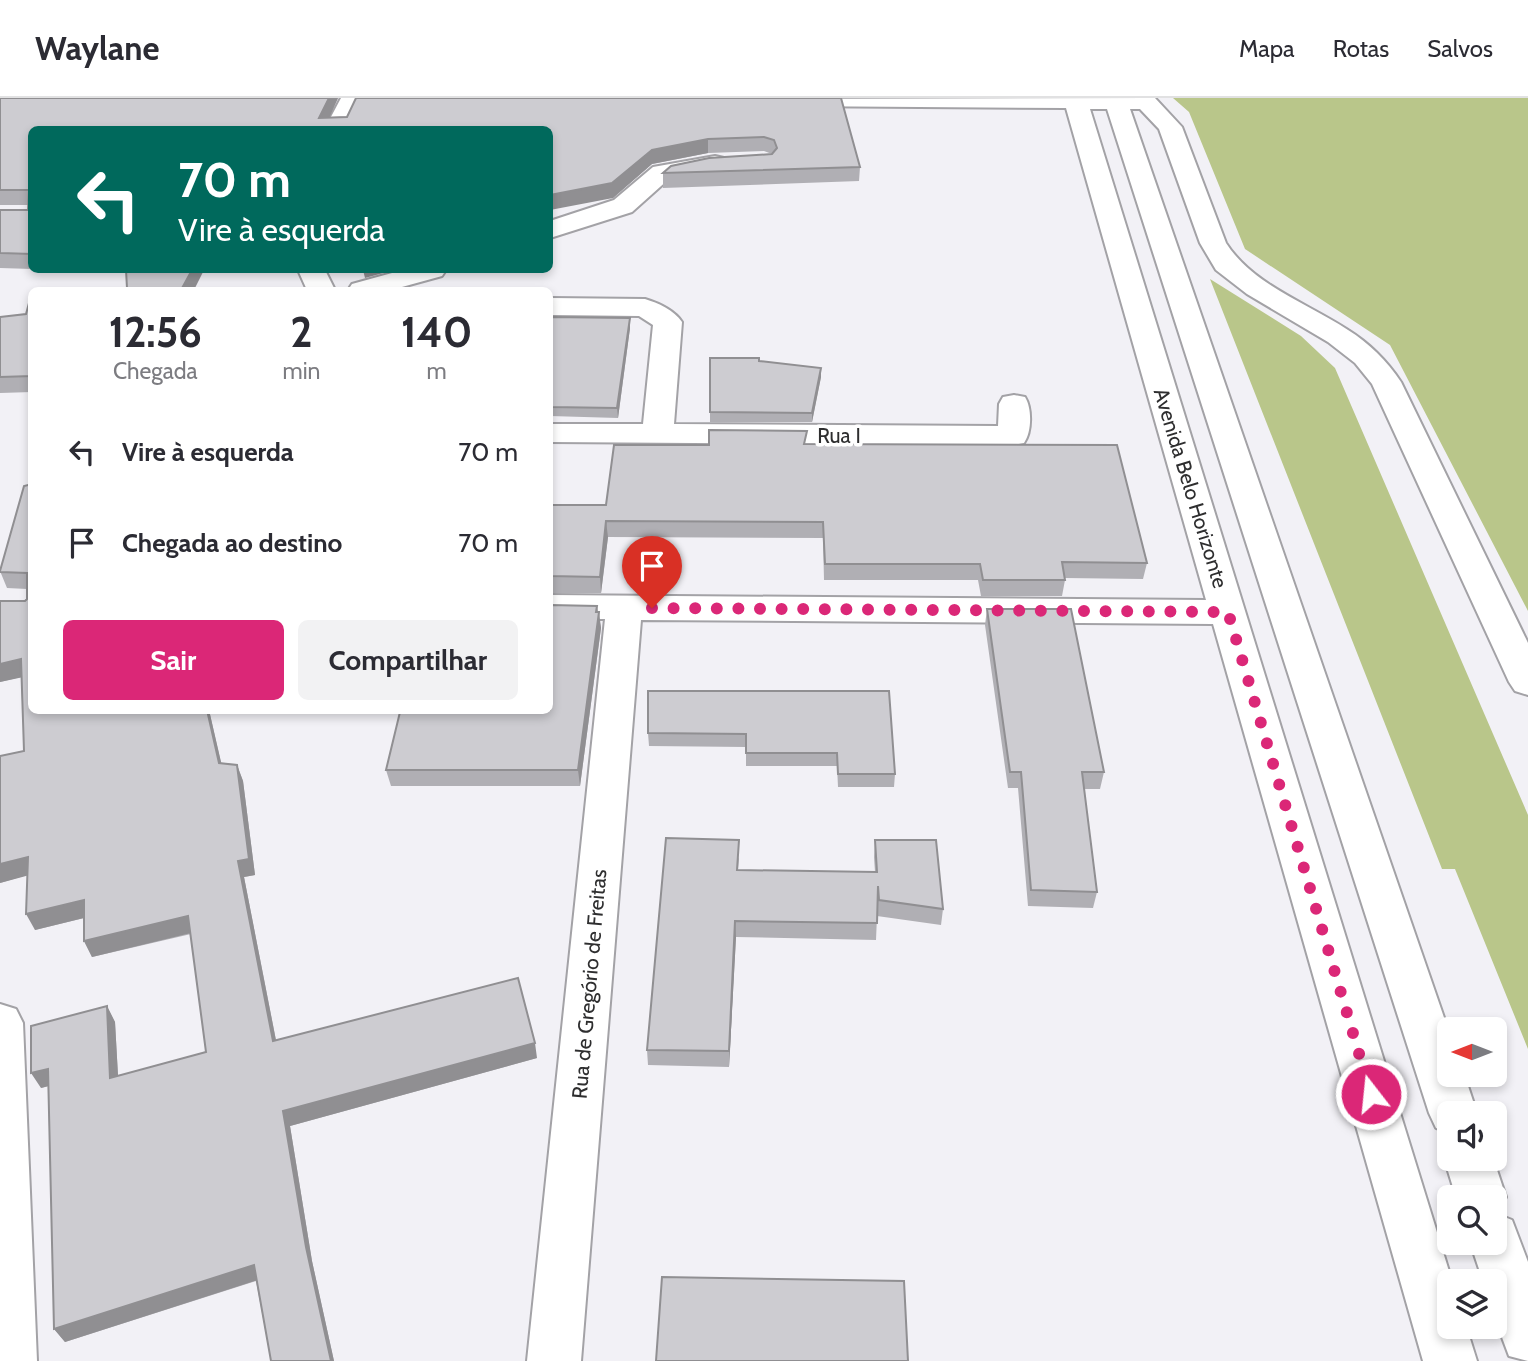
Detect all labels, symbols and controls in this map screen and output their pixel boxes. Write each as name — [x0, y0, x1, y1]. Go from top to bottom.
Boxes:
text: Waylane — [35, 28, 159, 68]
text: Mapa — [1239, 34, 1295, 63]
text: Rotas — [1333, 34, 1389, 63]
text: Salvos — [1427, 34, 1493, 63]
text: 70 m — [178, 150, 291, 209]
icon: left — [63, 154, 154, 245]
text: Vire à esquerda — [178, 210, 385, 249]
text: 12:56 — [109, 306, 202, 358]
text: 2 — [290, 306, 313, 358]
text: 140 — [401, 306, 472, 358]
text: Chegada — [113, 357, 198, 385]
text: min — [283, 357, 320, 385]
text: m — [427, 357, 447, 385]
street label: Avenida Belo Horizonte — [1149, 385, 1233, 591]
street label: Rua I — [817, 423, 861, 448]
icon: left — [63, 433, 101, 471]
text: Vire à esquerda — [122, 436, 294, 468]
text: 70 m — [458, 436, 518, 468]
icon: arrive — [63, 524, 101, 562]
text: Chegada ao destino — [122, 527, 342, 559]
text: 70 m — [458, 527, 518, 559]
pin — [622, 536, 682, 608]
icon: arrive — [633, 547, 671, 585]
button: Sair — [63, 620, 284, 700]
button: Compartilhar — [298, 620, 518, 700]
street label: Rua de Gregório de Freitas — [567, 868, 612, 1100]
north arrow — [1437, 1017, 1507, 1087]
map controls — [1437, 1017, 1507, 1339]
position arrow — [1334, 1057, 1408, 1131]
button: sound — [1437, 1101, 1507, 1171]
button: search — [1437, 1185, 1507, 1255]
button: layers — [1437, 1269, 1507, 1339]

